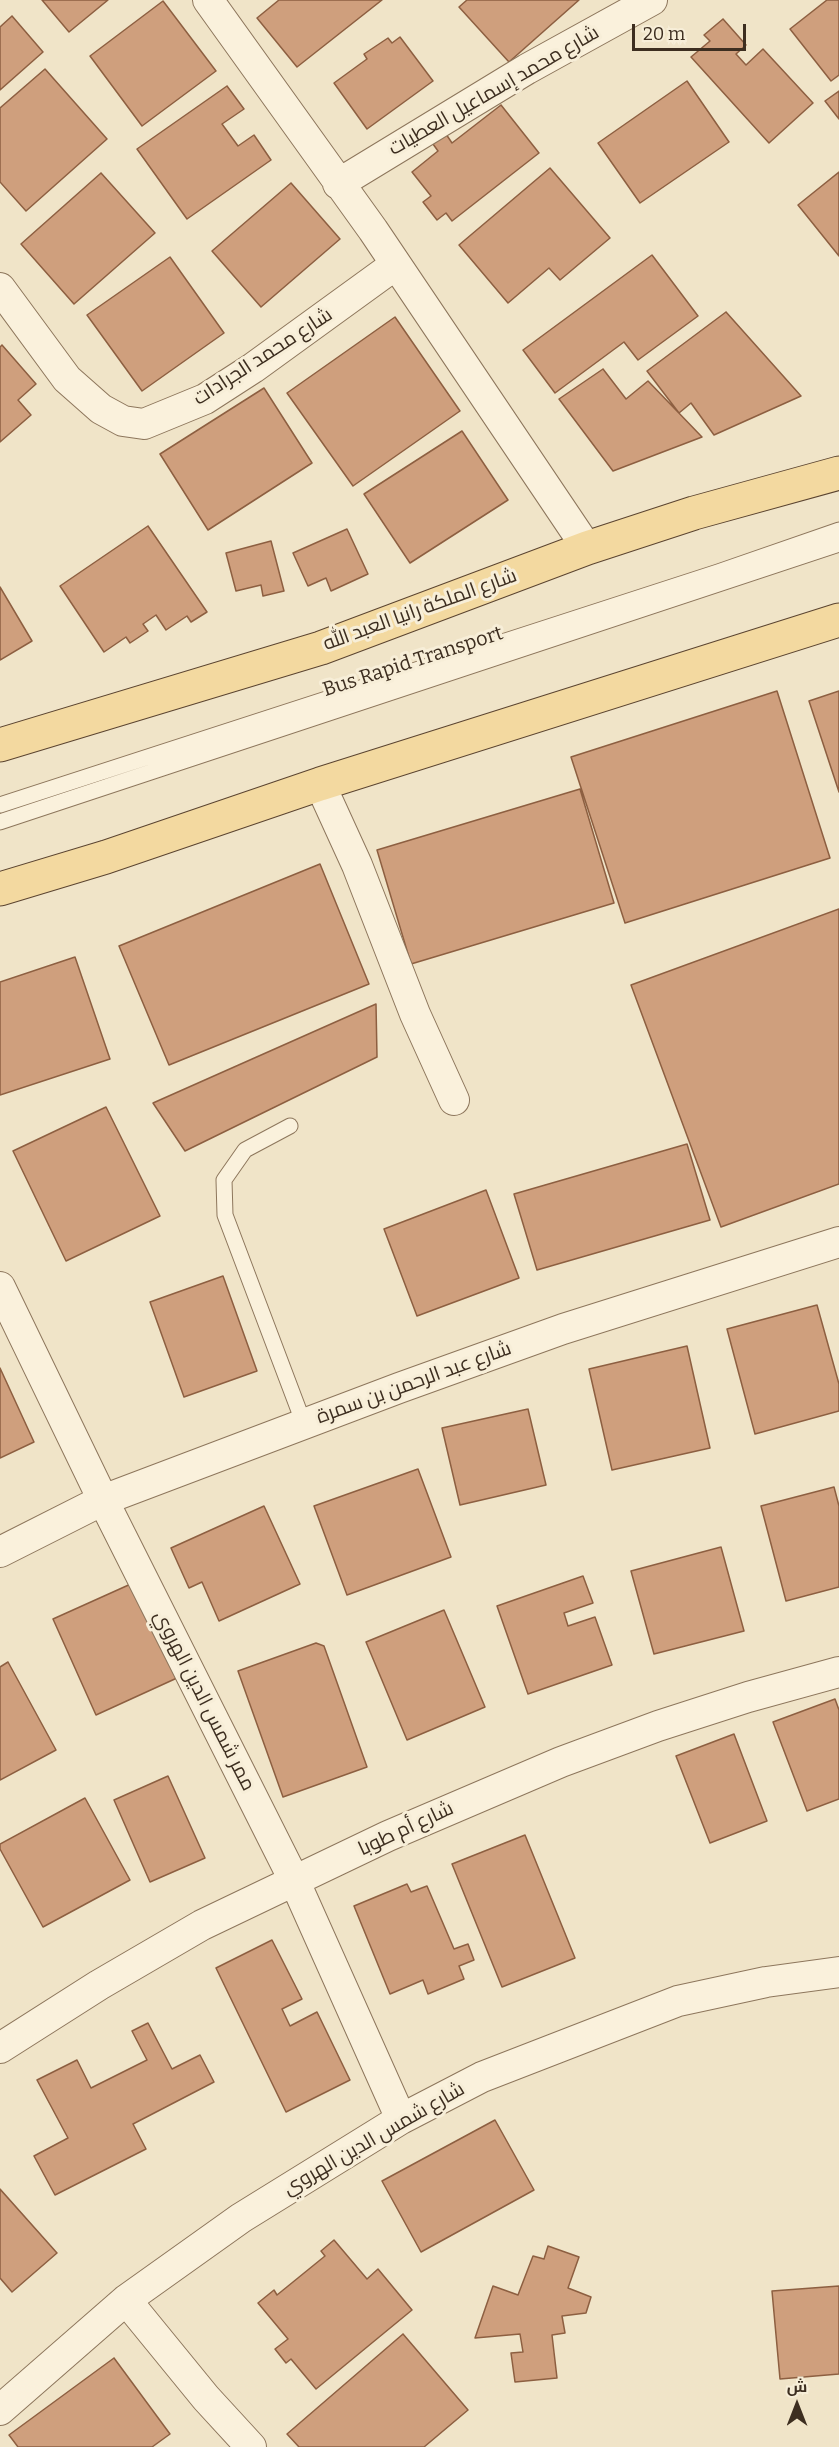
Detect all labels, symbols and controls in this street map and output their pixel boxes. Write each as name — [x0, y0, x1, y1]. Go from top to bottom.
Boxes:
scale bar — [635, 12, 749, 50]
street label: شارع محمد إسماعيل العطيات — [385, 21, 603, 161]
text: 20 m — [643, 23, 685, 45]
street label: شارع محمد الجرادات — [189, 303, 337, 411]
street label: شارع الملكة رانيا العبد الله — [320, 564, 520, 656]
street label: Bus Rapid Transport — [320, 622, 506, 702]
street label: شارع عبد الرحمن بن سمرة — [313, 1337, 515, 1429]
street label: ممر شمس الدين الهروي — [148, 1607, 260, 1795]
street label: شارع أم طوبا — [355, 1797, 457, 1861]
street label: شارع شمس الدين الهروي — [279, 2077, 469, 2201]
north arrow — [767, 2375, 827, 2435]
text: ش — [787, 2377, 807, 2396]

